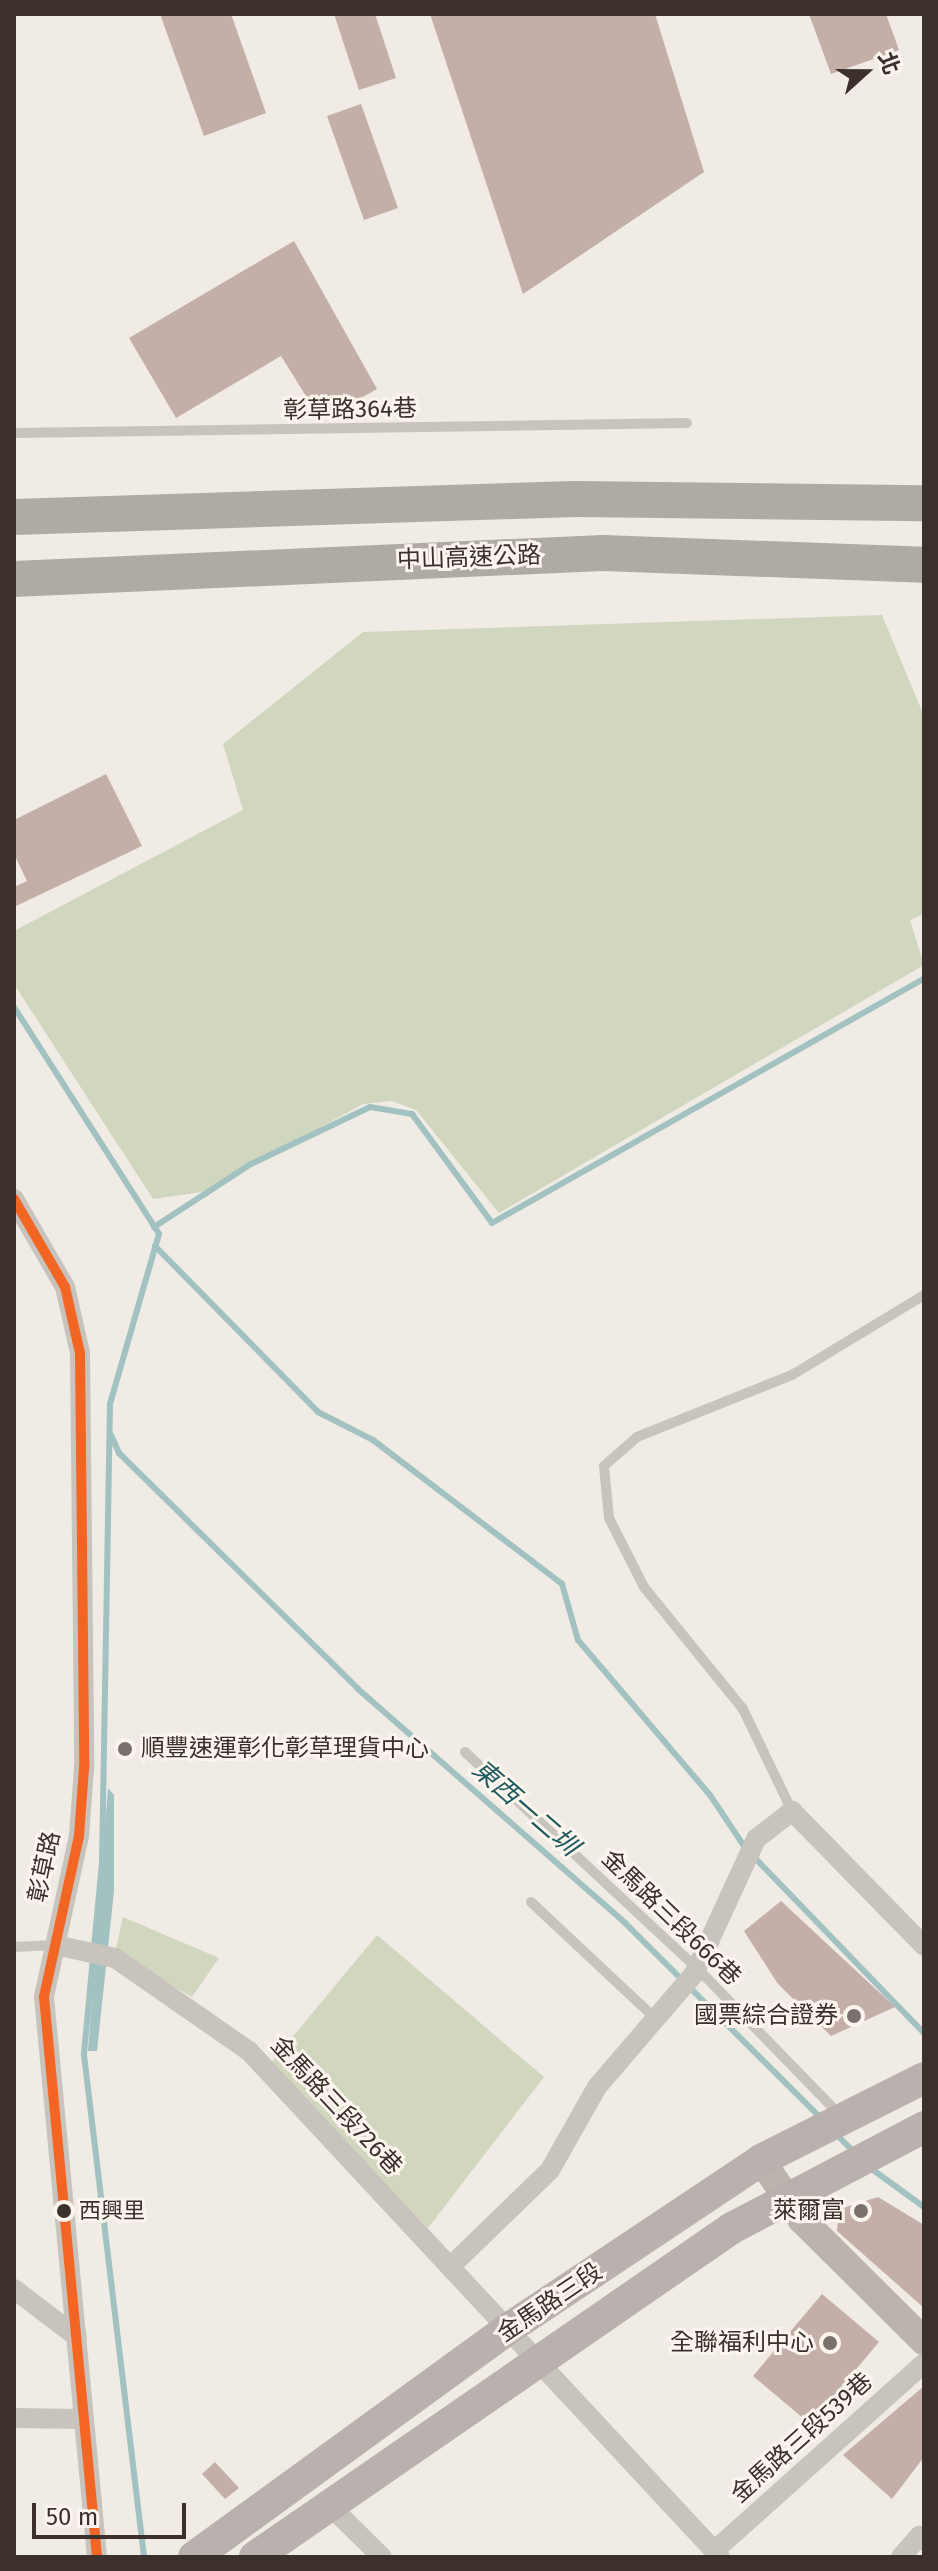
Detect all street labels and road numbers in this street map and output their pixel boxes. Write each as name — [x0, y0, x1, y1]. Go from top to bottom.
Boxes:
street label: 彰草路364巷 — [283, 394, 417, 426]
street label: 中山高速公路 — [397, 541, 541, 575]
street label: 彰草路 — [23, 1829, 67, 1905]
street label: 金馬路三段666巷 — [595, 1844, 747, 1992]
street label: 金馬路三段726巷 — [264, 2031, 408, 2181]
street label: 金馬路三段 — [492, 2258, 608, 2348]
street label: 金馬路三段539巷 — [725, 2367, 879, 2509]

